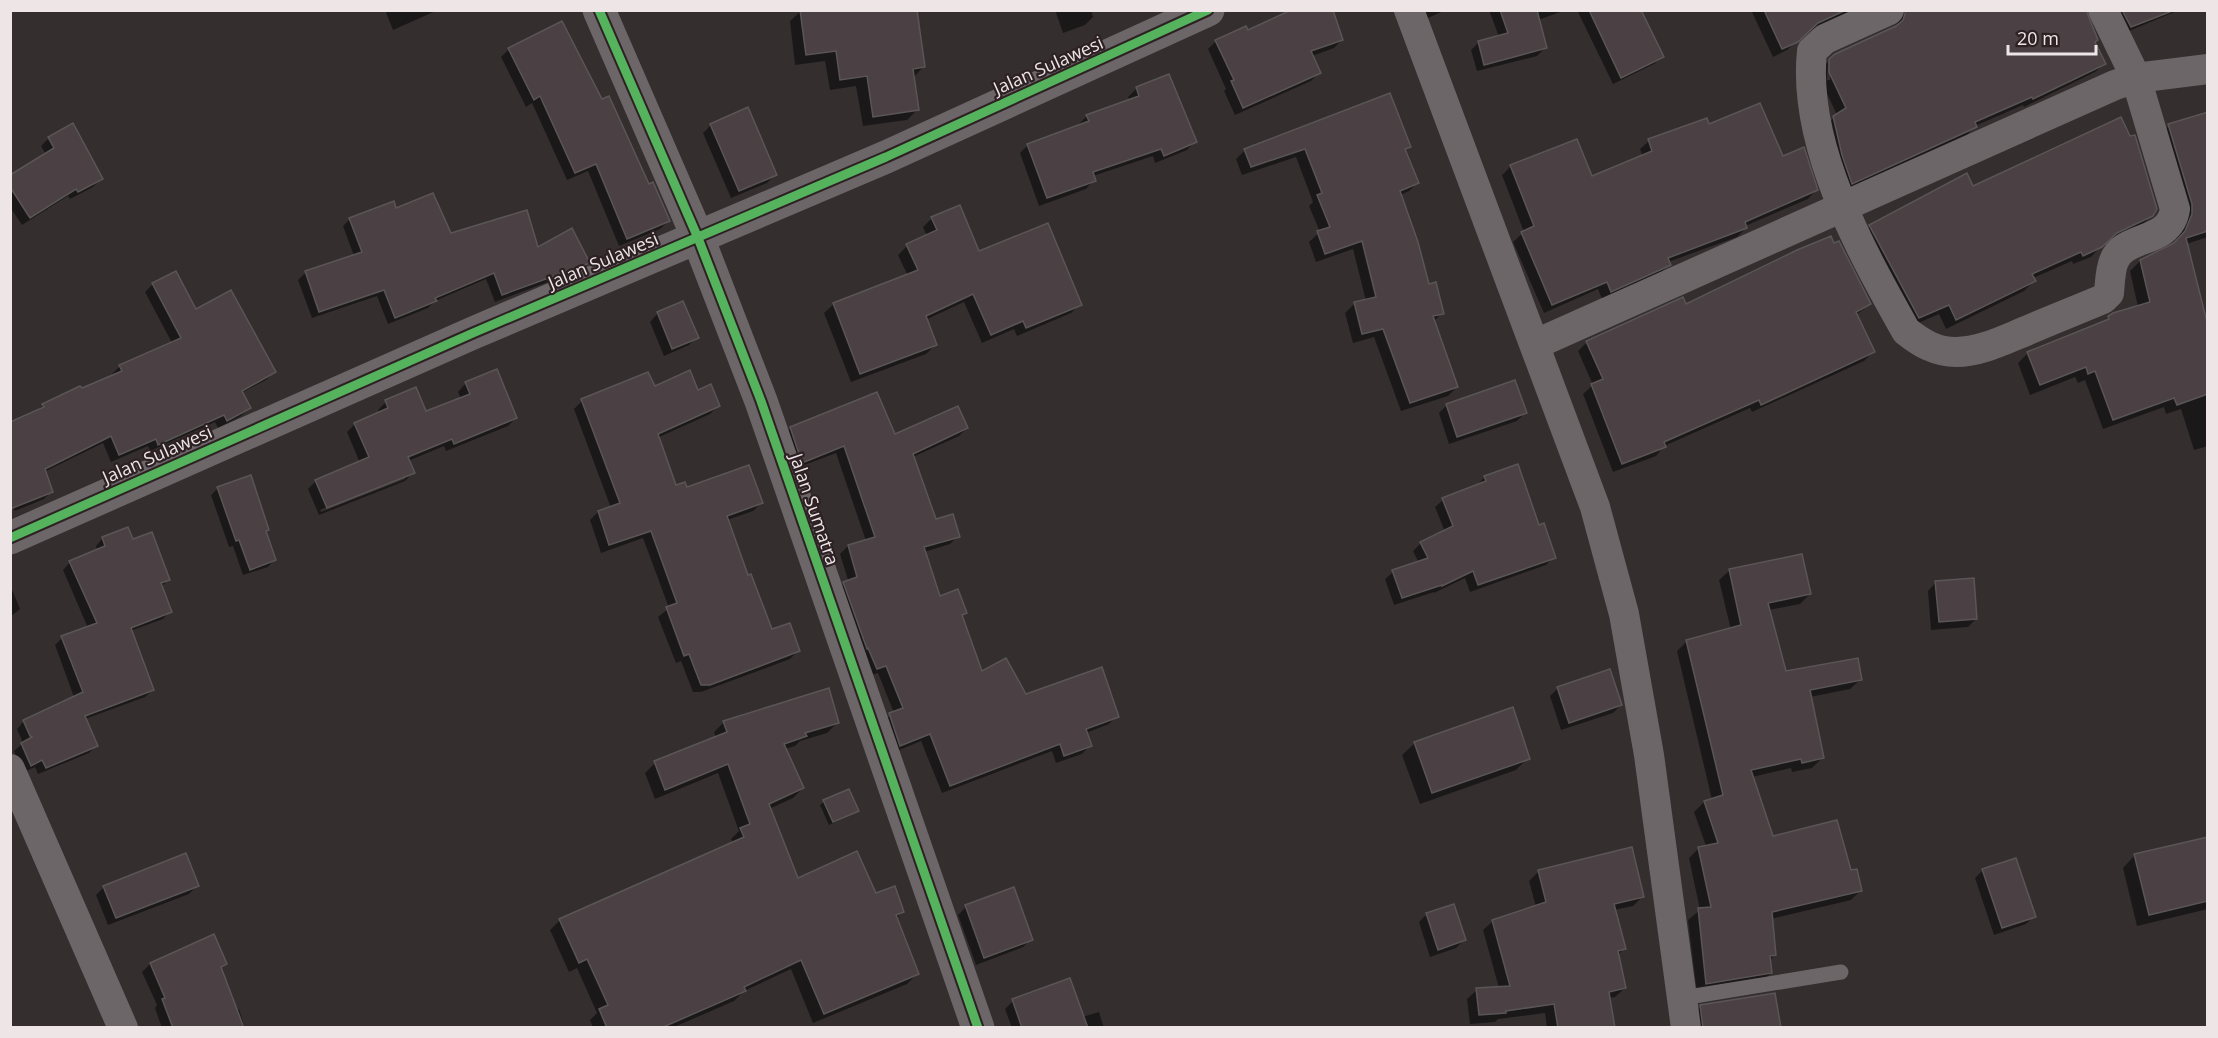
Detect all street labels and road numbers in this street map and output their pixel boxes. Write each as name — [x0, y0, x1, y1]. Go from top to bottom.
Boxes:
street label: Jalan Sulawesi — [988, 30, 1107, 101]
street label: Jalan Sulawesi — [542, 226, 662, 295]
street label: Jalan Sulawesi — [97, 419, 216, 490]
street label: Jalan Sumatra — [784, 448, 845, 568]

